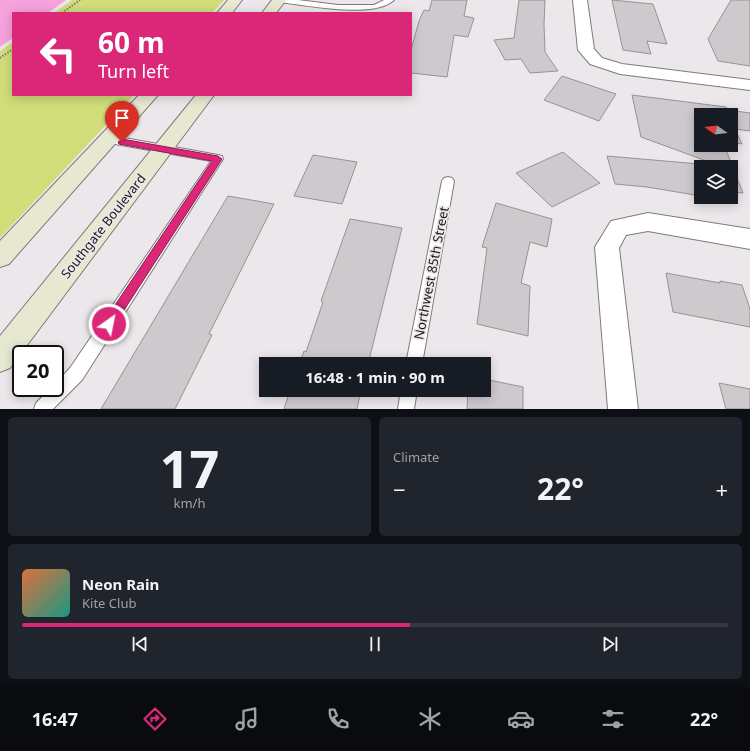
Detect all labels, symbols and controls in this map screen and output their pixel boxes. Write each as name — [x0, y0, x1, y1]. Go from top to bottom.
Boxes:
text: 60 m — [98, 23, 165, 61]
icon: left — [32, 28, 84, 80]
text: Turn left — [98, 59, 169, 83]
pin — [105, 101, 139, 142]
icon: arrive — [111, 107, 133, 129]
north arrow — [694, 108, 738, 152]
map controls — [694, 108, 738, 204]
button: layers — [694, 160, 738, 204]
street label: Southgate Boulevard — [56, 170, 150, 282]
street label: Northwest 85th Street — [409, 205, 453, 341]
position arrow — [88, 303, 130, 345]
speed limit sign: 20 — [12, 345, 64, 397]
text: 16:48 · 1 min · 90 m — [305, 367, 445, 387]
text: 17 — [160, 432, 219, 503]
text: Climate — [393, 448, 439, 466]
text: 22° — [537, 468, 584, 509]
text: − — [393, 474, 406, 504]
text: + — [715, 474, 728, 504]
text: km/h — [174, 494, 205, 512]
text: Neon Rain — [82, 574, 159, 594]
text: Kite Club — [82, 594, 136, 612]
icon: previous — [129, 633, 151, 655]
icon: pause — [364, 633, 386, 655]
icon: next — [599, 633, 621, 655]
icon: directions — [141, 705, 169, 733]
icon: music — [233, 705, 261, 733]
icon: phone — [324, 705, 352, 733]
icon: climate — [416, 705, 444, 733]
icon: car — [507, 705, 535, 733]
icon: filters — [599, 705, 627, 733]
text: 16:47 — [32, 707, 78, 731]
text: 22° — [690, 707, 718, 731]

